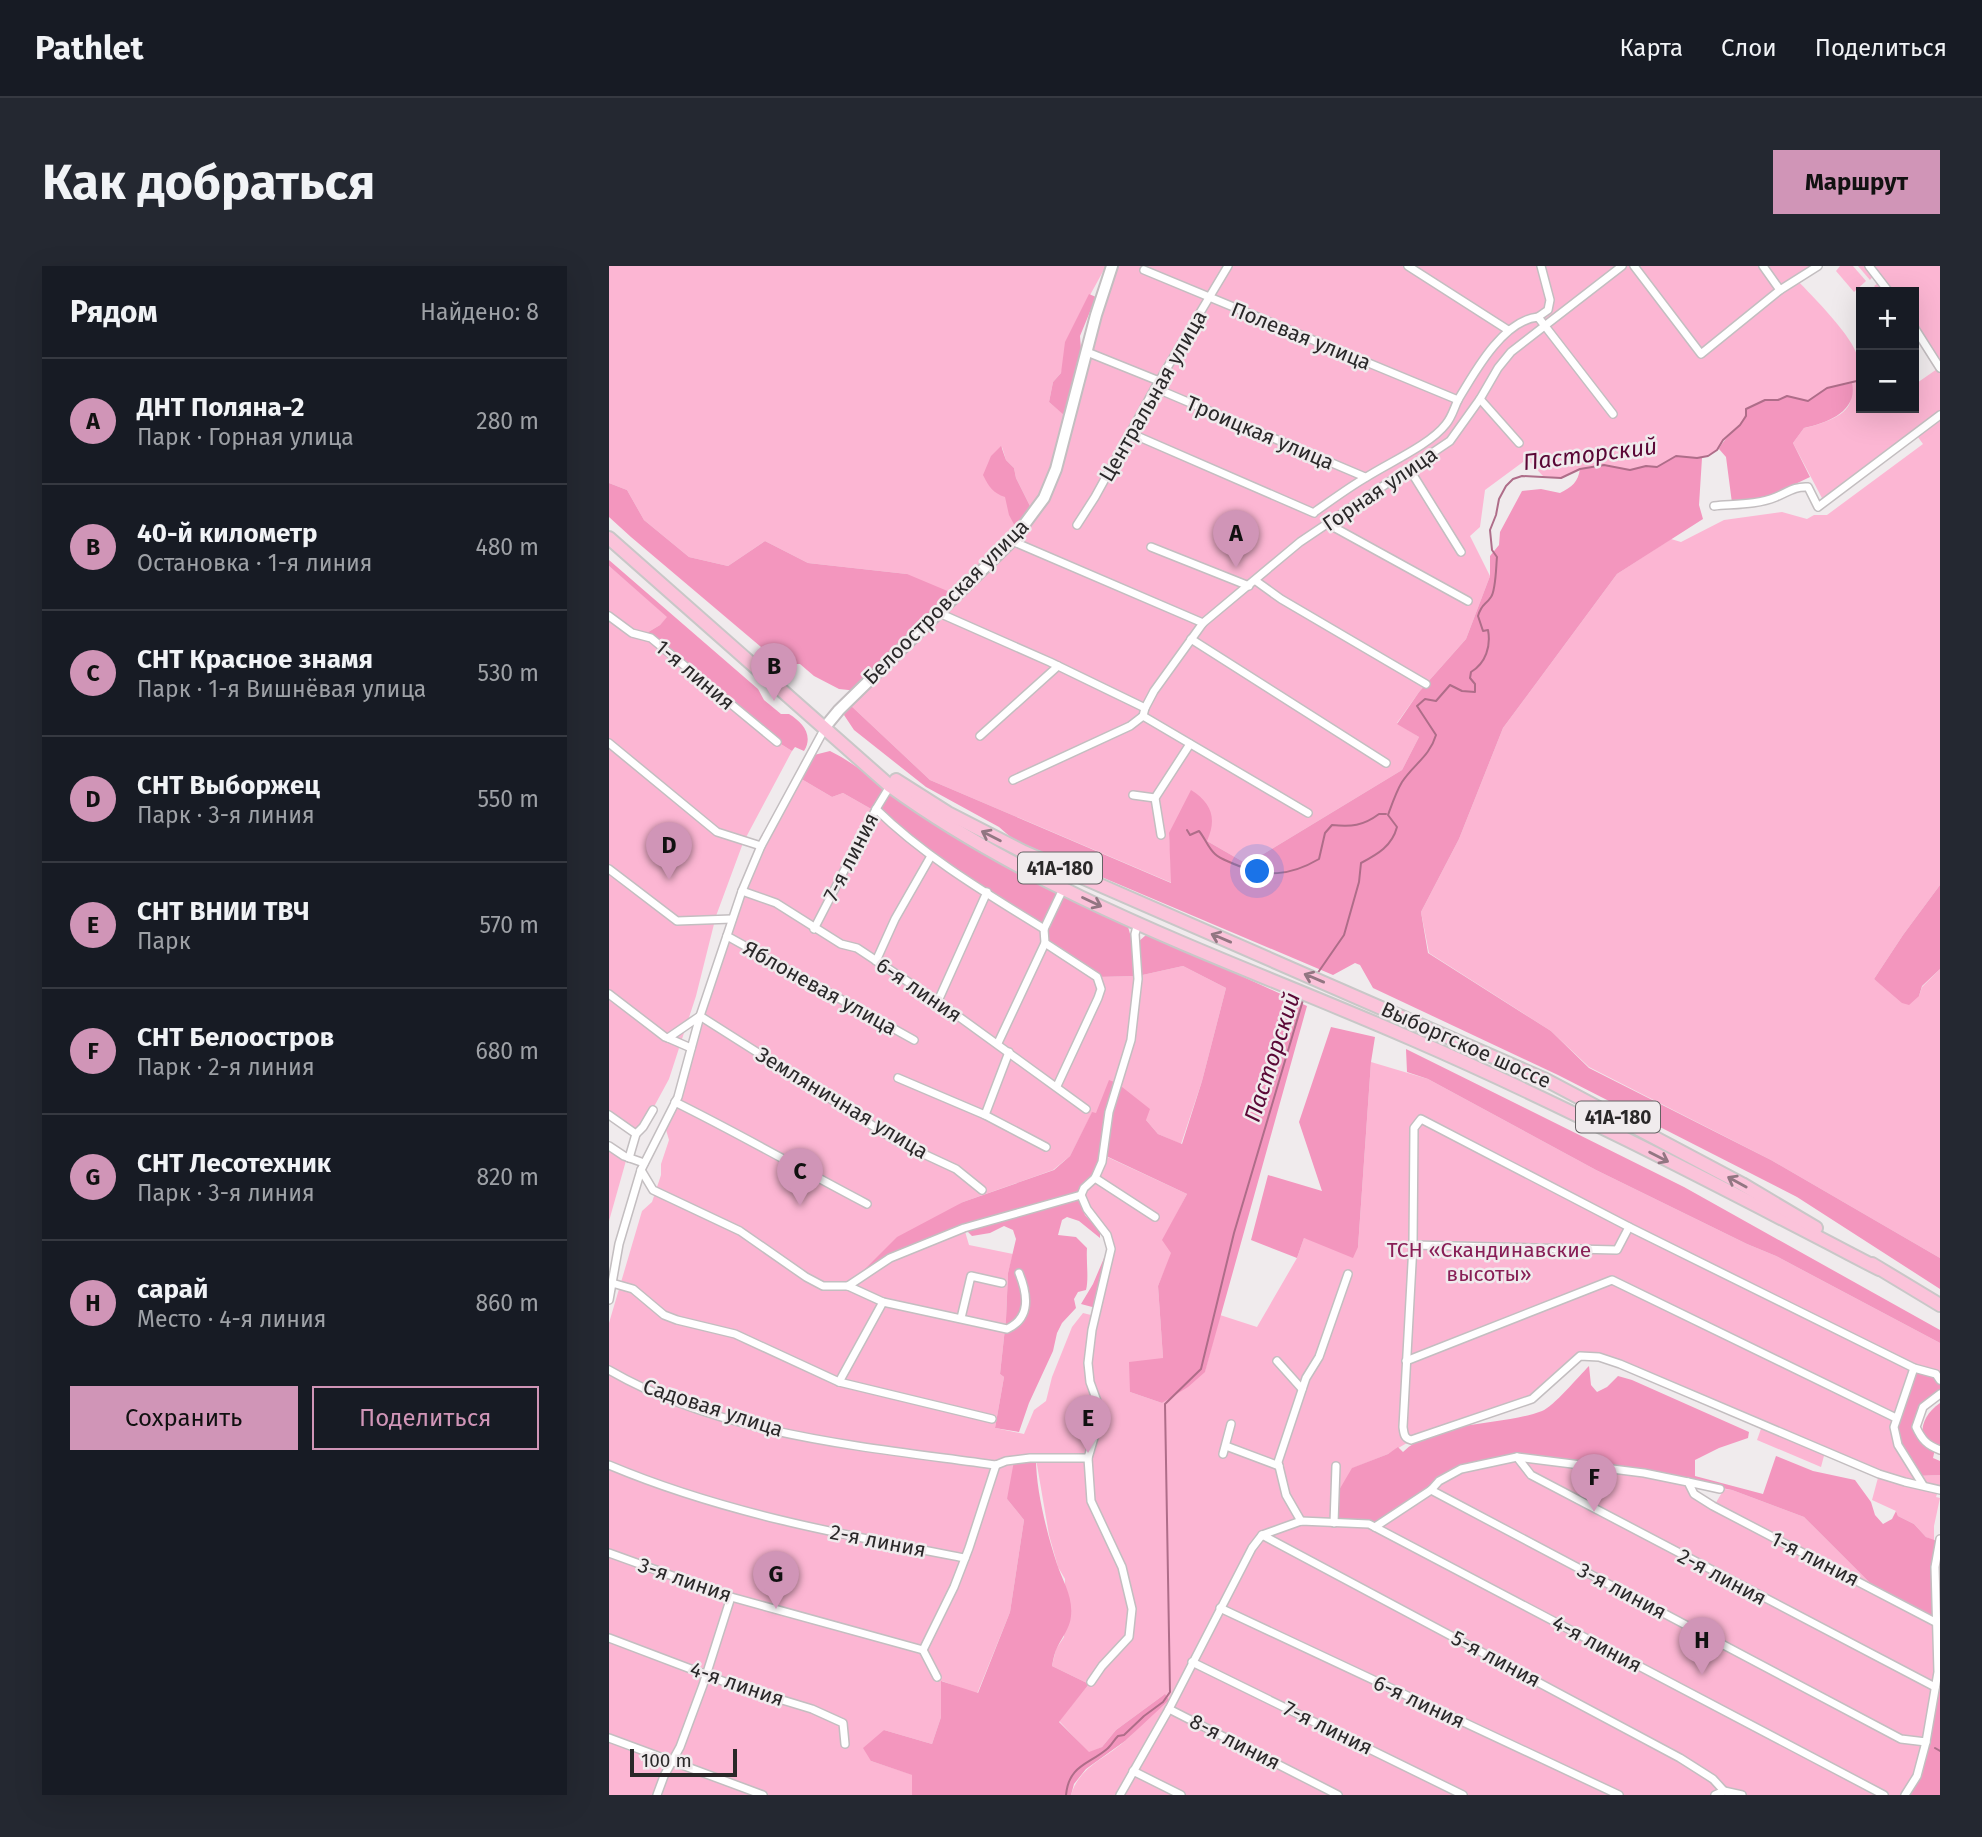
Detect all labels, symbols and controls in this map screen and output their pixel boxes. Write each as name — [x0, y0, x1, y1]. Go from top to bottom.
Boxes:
text: Pathlet — [35, 28, 144, 68]
text: Карта — [1619, 34, 1683, 62]
text: Слои — [1721, 34, 1777, 62]
text: Поделиться — [1815, 34, 1947, 62]
button: Маршрут — [1773, 150, 1940, 214]
text: Как добраться — [42, 153, 375, 212]
map controls — [1856, 287, 1919, 413]
button: + — [1856, 287, 1919, 350]
text: Рядом — [70, 294, 158, 330]
street label: Полевая улица — [1227, 296, 1375, 376]
text: Найдено: 8 — [420, 298, 539, 326]
street label: Центральная улица — [1093, 306, 1213, 486]
button: − — [1856, 350, 1919, 413]
street label: Троицкая улица — [1182, 390, 1338, 476]
text: ДНТ Поляна-2 — [137, 392, 304, 423]
text: A — [86, 407, 100, 435]
text: 280 m — [476, 407, 539, 435]
text: Парк · Горная улица — [137, 423, 354, 451]
water label: Пасторский — [1521, 432, 1659, 476]
street label: Горная улица — [1318, 441, 1442, 537]
pin: A — [1213, 510, 1259, 568]
street label: Белоостровская улица — [858, 514, 1034, 690]
text: 40-й километр — [137, 518, 318, 549]
text: B — [86, 533, 100, 561]
text: 480 m — [475, 533, 539, 561]
text: Остановка · 1-я линия — [137, 549, 373, 577]
street label: 1-я линия — [650, 634, 740, 716]
pin: B — [751, 643, 797, 701]
text: СНТ Красное знамя — [137, 644, 373, 675]
text: C — [86, 659, 100, 687]
text: 530 m — [478, 659, 539, 687]
text: Парк · 1-я Вишнёвая улица — [137, 675, 426, 703]
text: СНТ Выборжец — [137, 770, 320, 801]
text: D — [86, 785, 100, 813]
text: 550 m — [477, 785, 539, 813]
text: Парк · 3-я линия — [137, 801, 315, 829]
street label: 7-я линия — [818, 808, 884, 906]
pin: D — [646, 822, 692, 880]
one-way arrow — [981, 828, 1002, 842]
road number: 41А-180 — [1018, 852, 1102, 884]
your location — [1240, 854, 1274, 888]
text: СНТ ВНИИ ТВЧ — [137, 896, 310, 927]
one-way arrow — [1081, 896, 1102, 909]
text: E — [87, 911, 99, 939]
text: 570 m — [479, 911, 539, 939]
text: Парк — [137, 927, 191, 955]
one-way arrow — [1211, 931, 1232, 944]
street label: Яблоневая улица — [739, 935, 901, 1041]
street label: 6-я линия — [871, 952, 967, 1028]
one-way arrow — [1303, 970, 1325, 983]
water label: Пасторский — [1238, 989, 1306, 1125]
street label: Выборгское шоссе — [1377, 996, 1555, 1094]
text: СНТ Белоостров — [137, 1022, 334, 1053]
text: F — [87, 1037, 99, 1065]
text: 680 m — [475, 1037, 539, 1065]
street label: Земляничная улица — [751, 1041, 933, 1165]
text: Парк · 2-я линия — [137, 1053, 315, 1081]
road number: 41А-180 — [1576, 1102, 1660, 1132]
text: СНТ Лесотехник — [137, 1148, 331, 1179]
pin: C — [777, 1148, 823, 1206]
one-way arrow — [1648, 1150, 1669, 1164]
text: G — [86, 1163, 100, 1191]
text: 820 m — [477, 1163, 539, 1191]
one-way arrow — [1728, 1175, 1748, 1189]
text: Парк · 3-я линия — [137, 1179, 315, 1207]
park label: ТСН «Скандинавские высоты» — [1387, 1237, 1591, 1287]
text: сарай — [137, 1274, 208, 1305]
text: H — [85, 1289, 101, 1317]
text: 860 m — [475, 1289, 539, 1317]
text: Место · 4-я линия — [137, 1305, 326, 1333]
street label: Садовая улица — [640, 1373, 786, 1443]
button: Сохранить — [70, 1386, 298, 1450]
button: Поделиться — [312, 1386, 539, 1450]
pin: E — [1065, 1395, 1111, 1453]
pin: F — [1571, 1454, 1617, 1512]
street label: 2-я линия — [828, 1519, 928, 1563]
street label: 1-я линия — [1766, 1526, 1864, 1592]
street label: 2-я линия — [1673, 1543, 1771, 1611]
pin: G — [753, 1551, 799, 1609]
street label: 3-я линия — [635, 1552, 735, 1608]
street label: 3-я линия — [1573, 1557, 1671, 1625]
street label: 4-я линия — [1548, 1610, 1646, 1678]
pin: H — [1679, 1617, 1725, 1675]
street label: 5-я линия — [1447, 1625, 1545, 1693]
street label: 4-я линия — [687, 1656, 787, 1712]
street label: 6-я линия — [1369, 1670, 1469, 1734]
street label: 7-я линия — [1279, 1695, 1377, 1761]
street label: 8-я линия — [1185, 1708, 1285, 1776]
scale bar — [630, 1746, 737, 1778]
text: 100 m — [641, 1749, 692, 1772]

